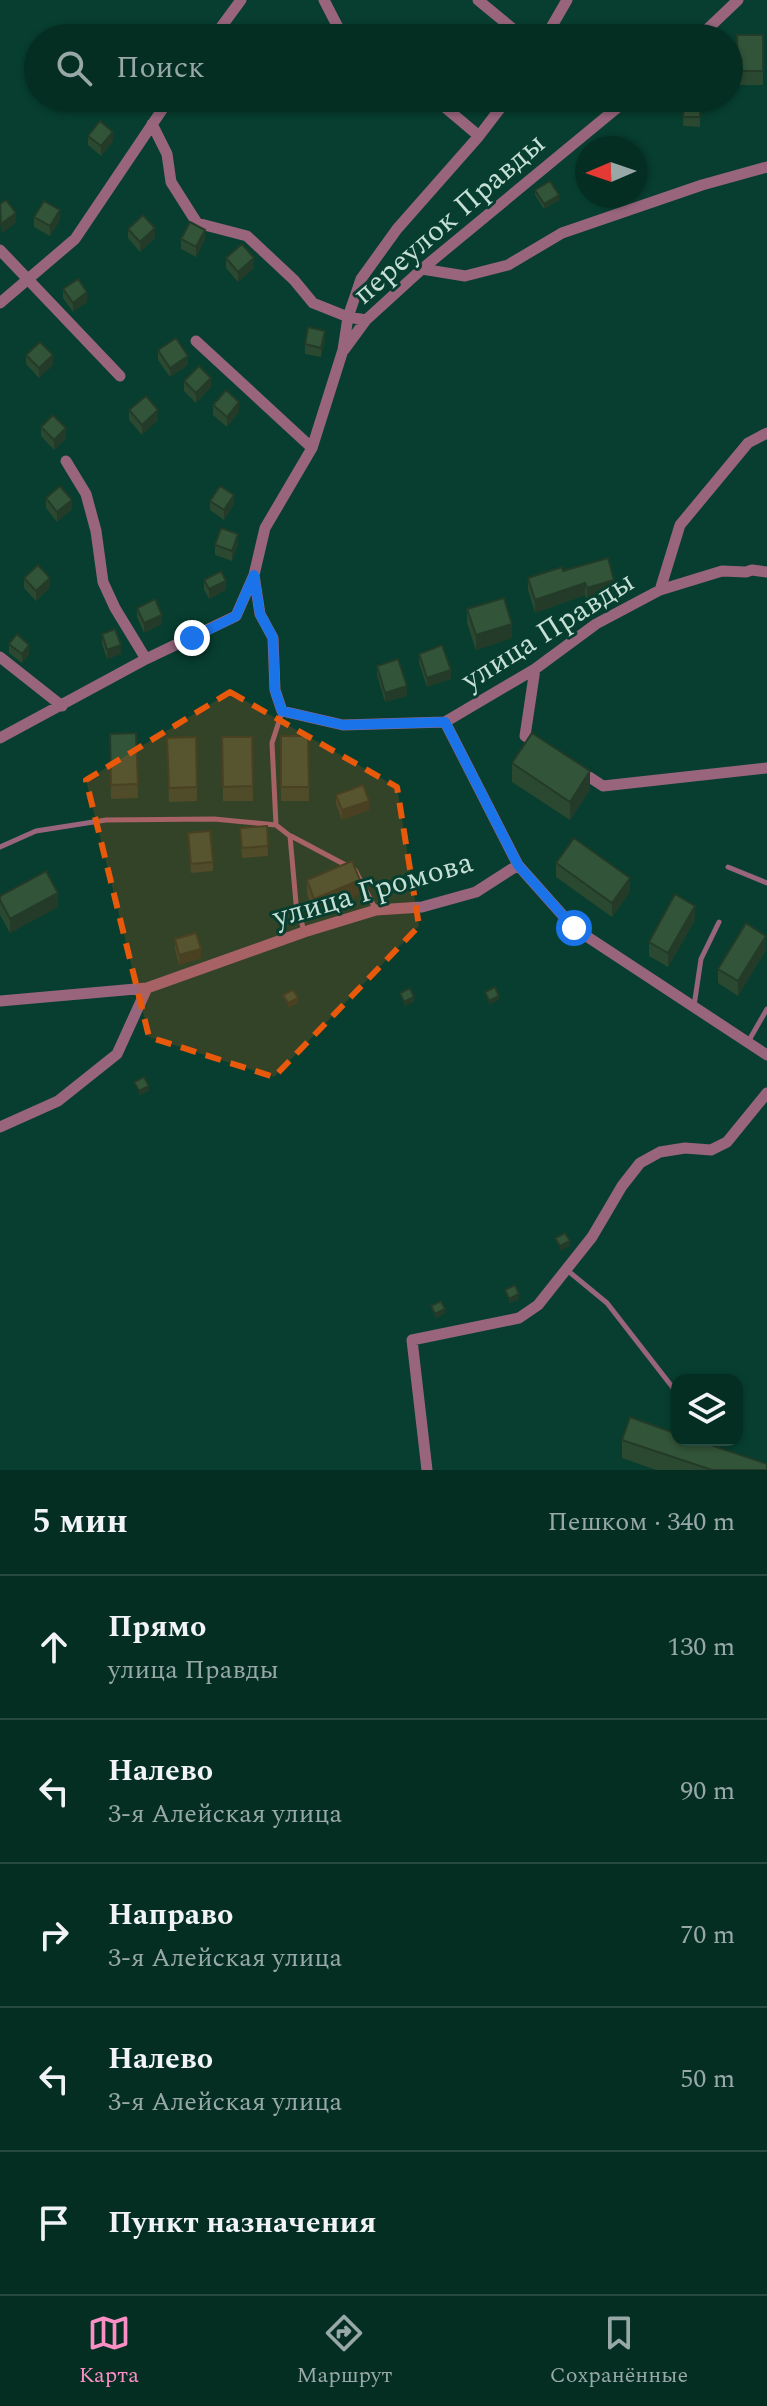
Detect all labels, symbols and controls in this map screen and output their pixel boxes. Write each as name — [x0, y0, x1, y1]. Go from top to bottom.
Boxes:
search box — [24, 24, 743, 112]
text: Поиск — [116, 45, 205, 91]
icon: search — [52, 46, 96, 90]
street label: переулок Правды — [342, 122, 556, 316]
north arrow — [575, 136, 647, 208]
street label: улица Правды — [451, 559, 644, 703]
route end — [174, 620, 210, 656]
street label: улица Громова — [267, 839, 479, 941]
route start — [556, 910, 592, 946]
map controls — [671, 1374, 743, 1446]
button: layers — [671, 1374, 743, 1446]
text: 5 мин — [32, 1496, 128, 1548]
text: Пешком · 340 m — [548, 1502, 735, 1542]
text: Прямо — [108, 1604, 206, 1650]
icon: ahead — [32, 1625, 76, 1669]
text: 130 m — [667, 1627, 735, 1667]
text: улица Правды — [108, 1650, 279, 1690]
text: Налево — [108, 1748, 213, 1794]
icon: left — [32, 1769, 76, 1813]
text: 90 m — [680, 1771, 735, 1811]
text: 3-я Алейская улица — [108, 1794, 342, 1834]
text: Направо — [108, 1892, 233, 1938]
icon: right — [32, 1913, 76, 1957]
text: 70 m — [680, 1915, 735, 1955]
text: 3-я Алейская улица — [108, 1938, 342, 1978]
text: Налево — [108, 2036, 213, 2082]
icon: left — [32, 2057, 76, 2101]
text: 50 m — [680, 2059, 735, 2099]
text: 3-я Алейская улица — [108, 2082, 342, 2122]
text: Пункт назначения — [108, 2200, 376, 2246]
icon: arrive — [32, 2201, 76, 2245]
tab: Карта — [79, 2311, 139, 2392]
tab: Маршрут — [296, 2311, 392, 2392]
tab: Сохранённые — [550, 2311, 688, 2392]

